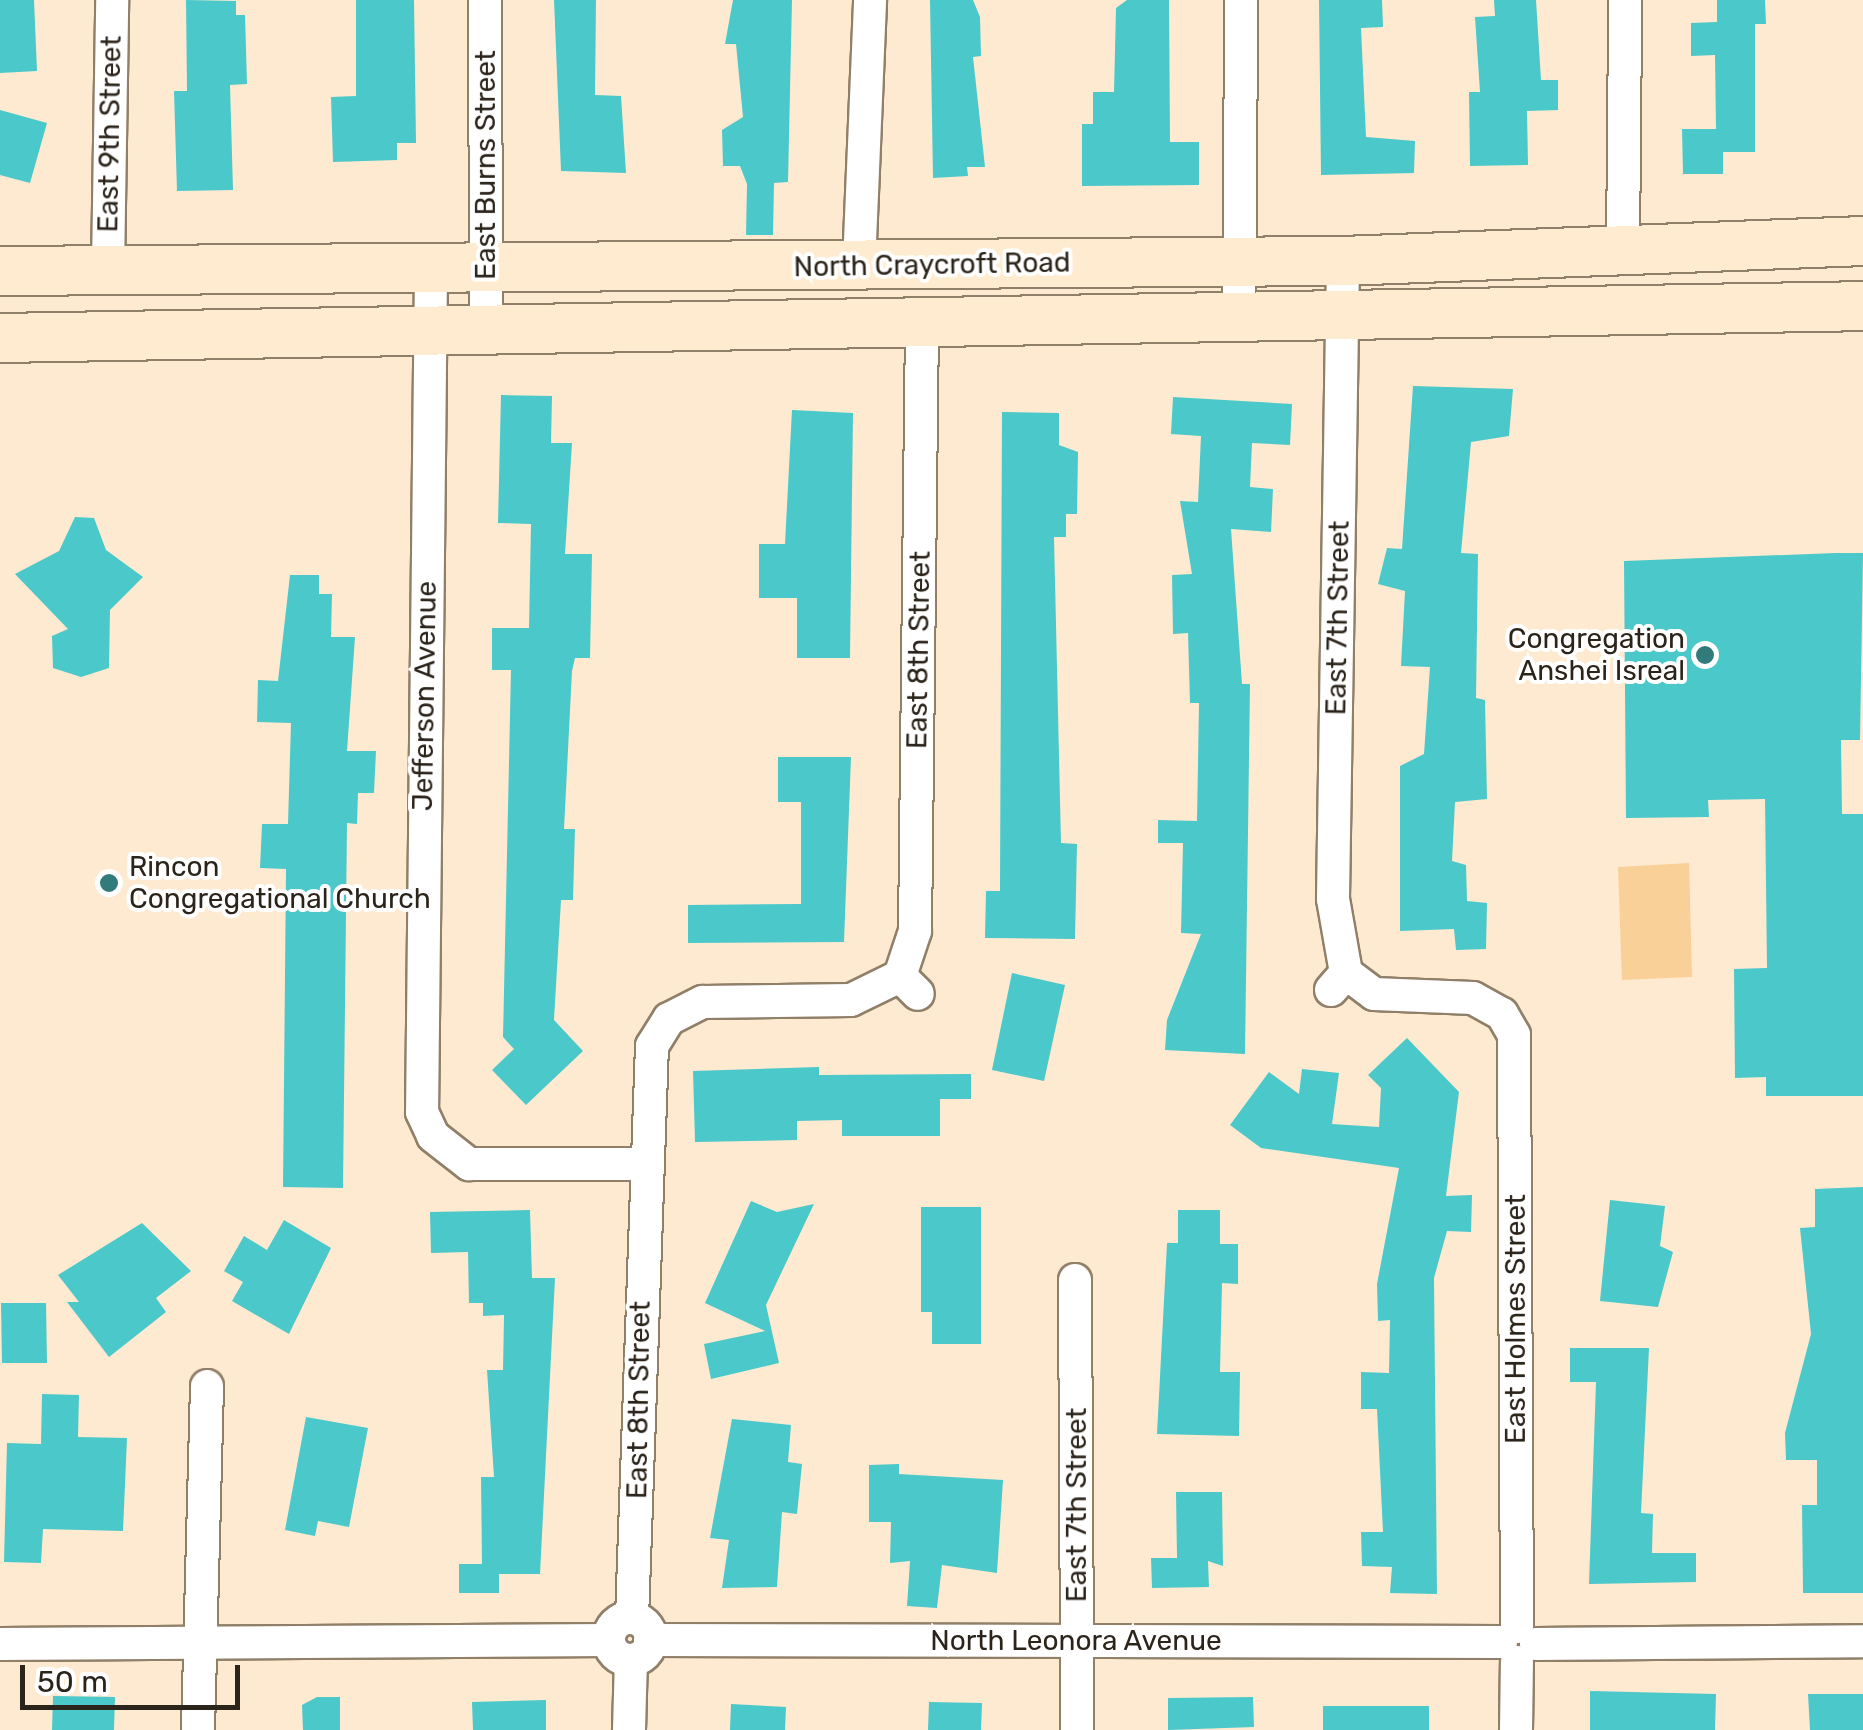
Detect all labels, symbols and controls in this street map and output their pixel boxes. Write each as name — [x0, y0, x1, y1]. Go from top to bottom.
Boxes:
street label: East 9th Street — [91, 35, 129, 233]
street label: East Burns Street — [469, 50, 503, 280]
street label: North Craycroft Road — [793, 246, 1071, 284]
street label: East 7th Street — [1320, 520, 1356, 716]
street label: East 8th Street — [900, 551, 938, 749]
street label: Jefferson Avenue — [406, 580, 444, 812]
place label: Congregation Anshei Isreal — [1508, 622, 1685, 688]
marker: Congregation Anshei Isreal — [1694, 644, 1716, 666]
place label: Rincon Congregational Church — [129, 850, 431, 916]
marker: Rincon Congregational Church — [98, 872, 120, 894]
street label: East Holmes Street — [1499, 1194, 1533, 1444]
street label: East 8th Street — [620, 1301, 658, 1499]
street label: East 7th Street — [1060, 1408, 1094, 1602]
street label: North Leonora Avenue — [930, 1624, 1222, 1658]
scale bar — [25, 1645, 245, 1707]
text: 50 m — [37, 1664, 108, 1700]

